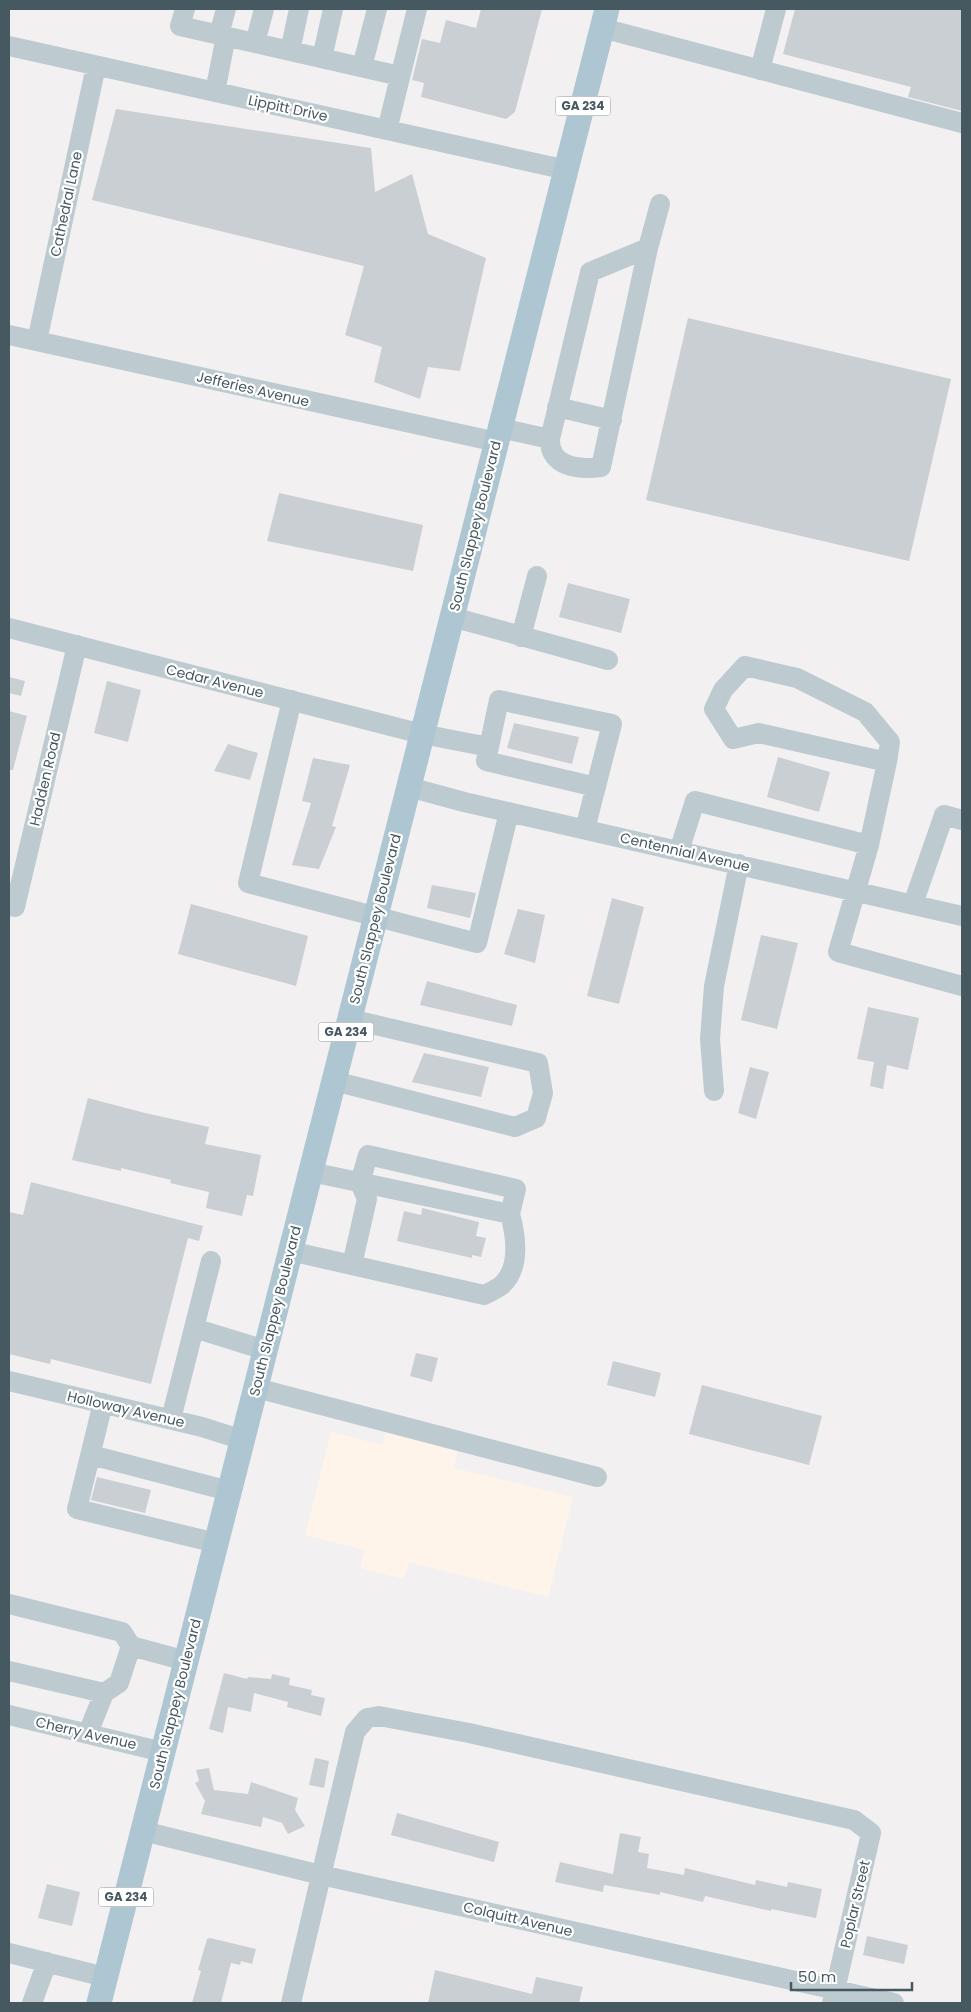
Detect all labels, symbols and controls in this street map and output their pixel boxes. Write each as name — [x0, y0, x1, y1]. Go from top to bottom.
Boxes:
street label: Lippitt Drive — [246, 90, 330, 126]
road number: GA 234 — [556, 96, 610, 115]
street label: Cathedral Lane — [45, 149, 87, 259]
street label: Jefferies Avenue — [195, 366, 312, 412]
street label: South Slappey Boulevard — [444, 439, 506, 613]
street label: Cedar Avenue — [164, 659, 266, 703]
street label: Hadden Road — [24, 730, 66, 828]
street label: Centennial Avenue — [618, 827, 752, 877]
street label: South Slappey Boulevard — [344, 832, 406, 1006]
road number: GA 234 — [318, 1022, 374, 1042]
street label: South Slappey Boulevard — [244, 1224, 306, 1398]
street label: Holloway Avenue — [65, 1386, 187, 1432]
street label: South Slappey Boulevard — [144, 1617, 206, 1791]
street label: Cherry Avenue — [34, 1712, 139, 1754]
street label: Poplar Street — [835, 1858, 875, 1950]
road number: GA 234 — [98, 1888, 154, 1906]
street label: Colquitt Avenue — [461, 1897, 575, 1941]
scale bar — [791, 1960, 912, 1992]
text: 50 m — [798, 1966, 836, 1987]

